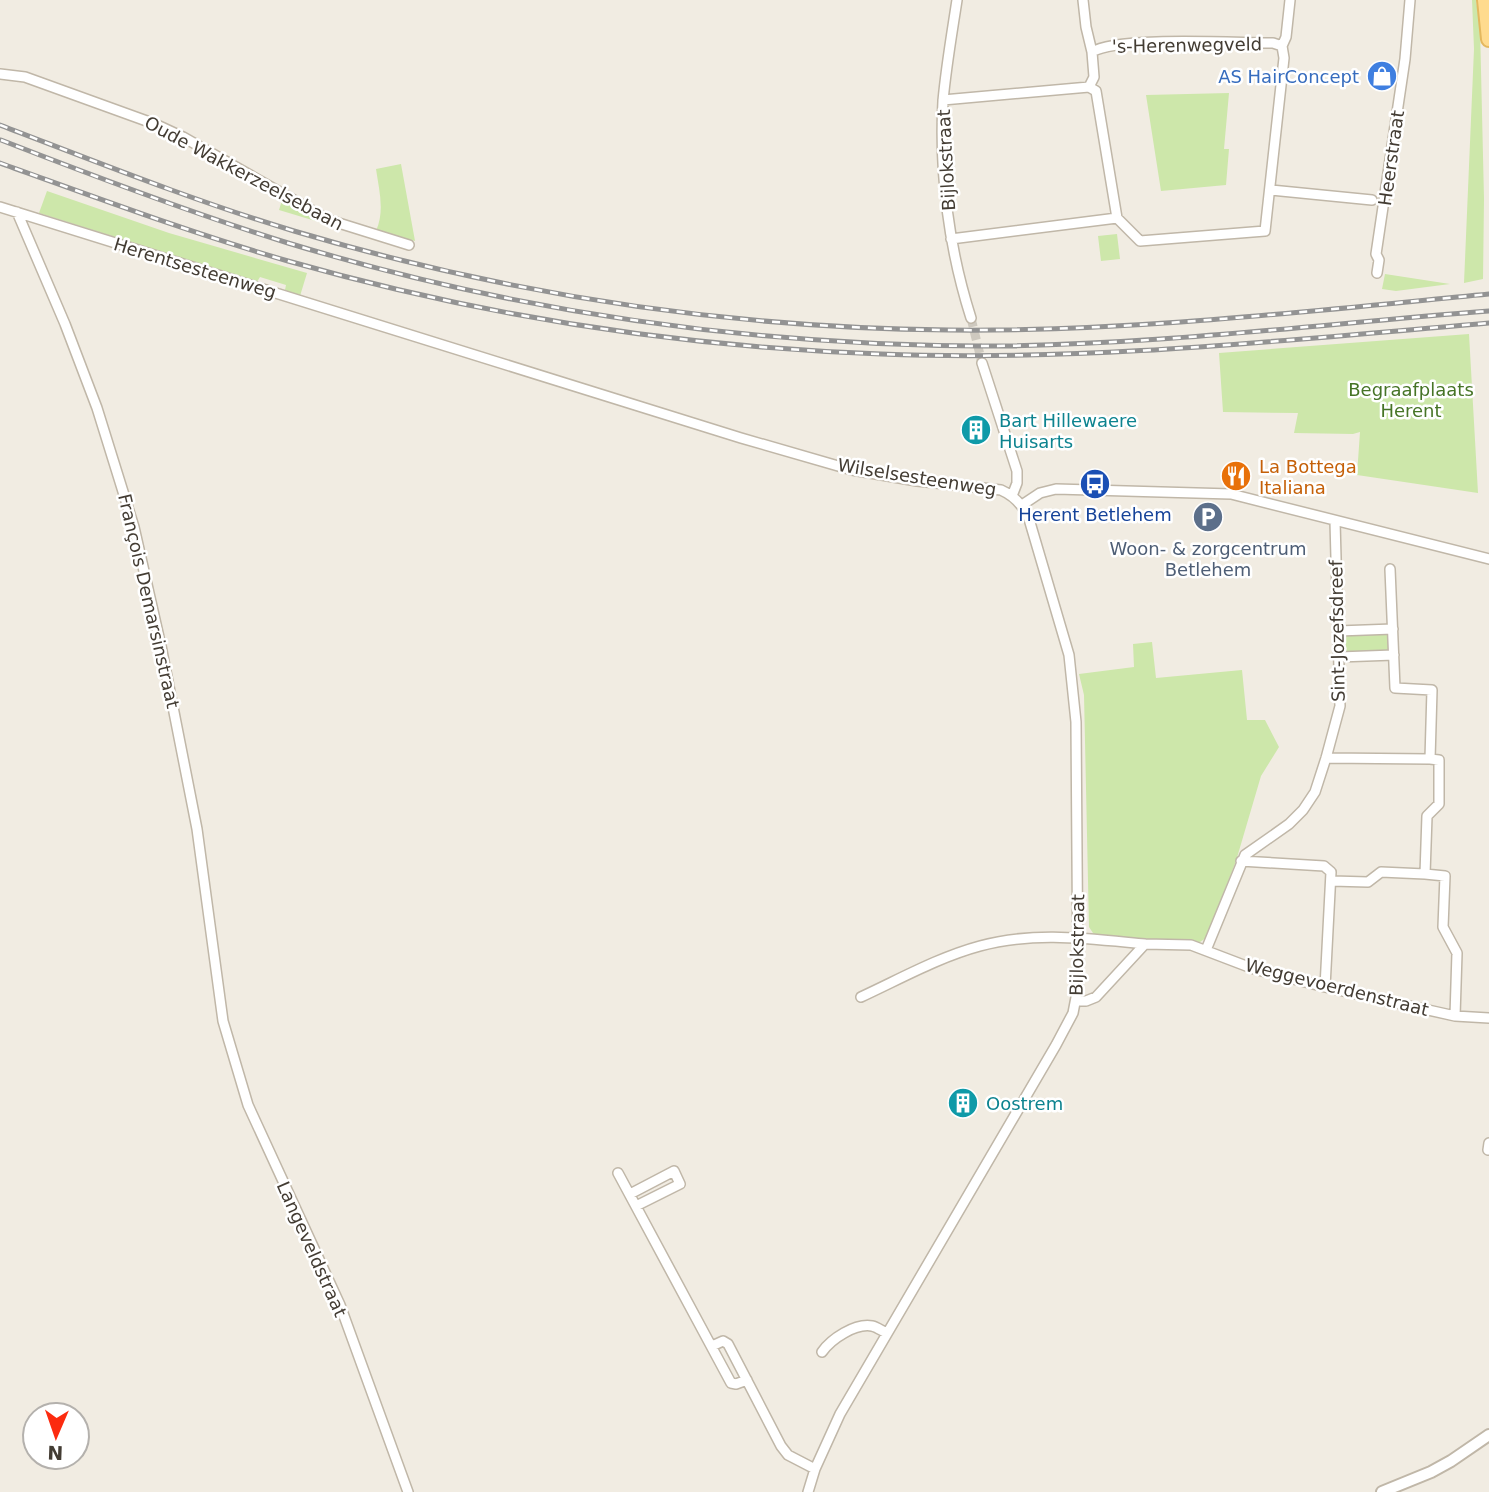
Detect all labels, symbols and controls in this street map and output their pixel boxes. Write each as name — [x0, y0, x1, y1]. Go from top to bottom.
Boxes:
street label: 's-Herenwegveld — [1112, 33, 1262, 57]
shop icon: AS HairConcept — [1365, 59, 1399, 93]
place label: AS HairConcept — [1218, 66, 1359, 87]
street label: Bijlokstraat — [933, 109, 959, 211]
street label: Heerstraat — [1374, 109, 1408, 207]
street label: Oude Wakkerzeelsebaan — [141, 112, 347, 234]
street label: Herentsesteenweg — [111, 233, 279, 303]
park label: Begraafplaats Herent — [1348, 379, 1474, 421]
place label: Bart Hillewaere Huisarts — [999, 410, 1137, 452]
building icon: Bart Hillewaere Huisarts — [959, 413, 993, 447]
street label: Wilselsesteenweg — [836, 454, 998, 500]
place label: La Bottega Italiana — [1259, 456, 1357, 498]
restaurant icon: La Bottega Italiana — [1219, 459, 1253, 493]
bus stop icon: Herent Betlehem — [1078, 467, 1112, 501]
street label: François Demarsinstraat — [114, 492, 184, 710]
parking icon: Woon- & zorgcentrum Betlehem — [1191, 500, 1225, 534]
place label: Herent Betlehem — [1018, 504, 1172, 525]
place label: Woon- & zorgcentrum Betlehem — [1110, 538, 1306, 580]
street label: Sint-Jozefsdreef — [1325, 559, 1349, 702]
street label: Bijlokstraat — [1066, 894, 1088, 996]
street label: Weggevoerdenstraat — [1243, 954, 1431, 1020]
building icon: Oostrem — [946, 1086, 980, 1120]
place label: Oostrem — [986, 1093, 1063, 1114]
street label: Langeveldstraat — [273, 1178, 351, 1320]
north arrow — [21, 1401, 91, 1471]
text: N — [47, 1442, 64, 1464]

